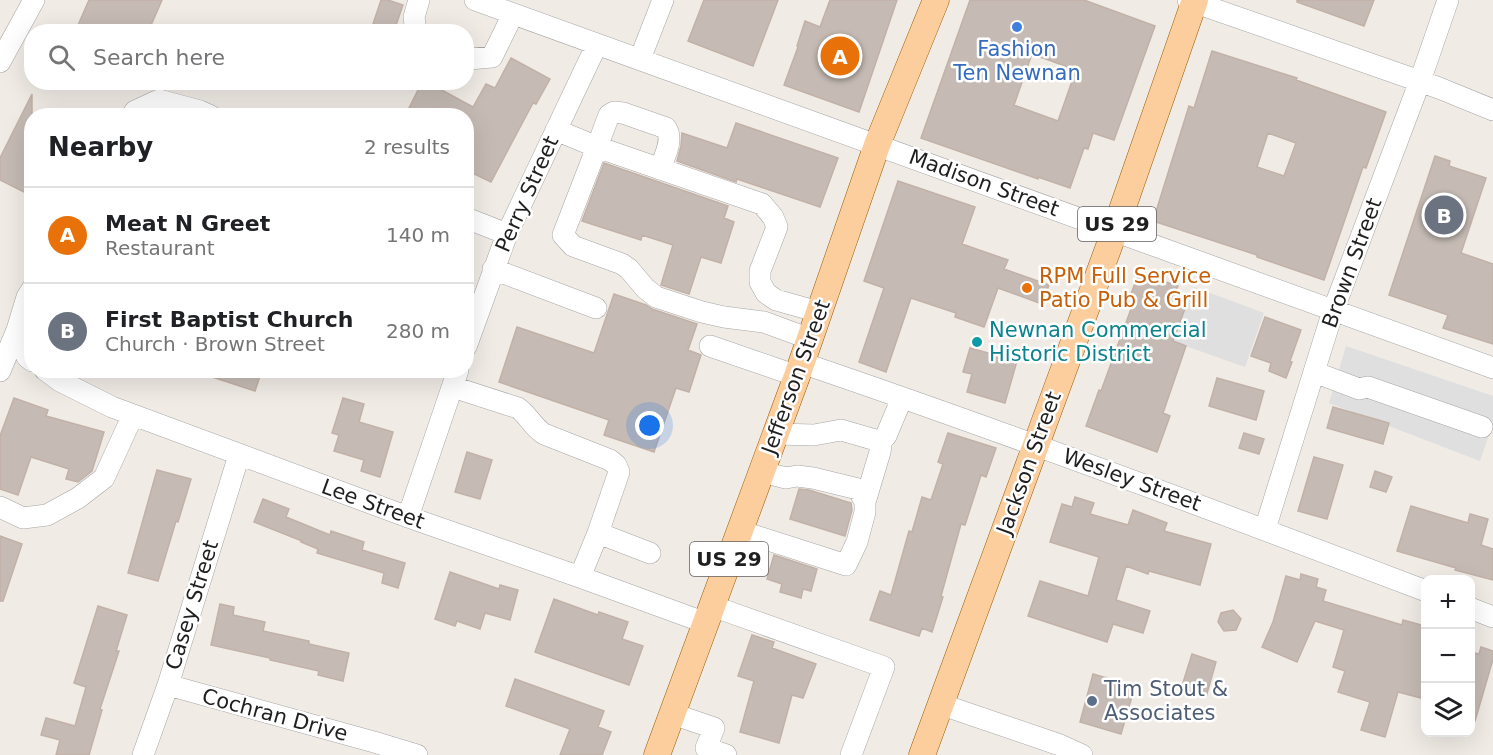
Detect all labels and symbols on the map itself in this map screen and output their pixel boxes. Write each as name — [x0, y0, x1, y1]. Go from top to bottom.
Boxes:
marker: Fashion Ten Newnan — [1010, 20, 1024, 34]
pin: A — [820, 34, 860, 78]
place label: Fashion Ten Newnan — [952, 37, 1081, 85]
street label: Perry Street — [491, 132, 563, 256]
street label: Madison Street — [906, 145, 1062, 221]
pin: B — [1424, 192, 1464, 238]
street label: Brown Street — [1317, 195, 1387, 331]
road number: US 29 — [1078, 207, 1156, 241]
place label: RPM Full Service Patio Pub & Grill — [1039, 264, 1211, 312]
marker: RPM Full Service Patio Pub & Grill — [1020, 281, 1034, 295]
street label: Jefferson Street — [756, 296, 835, 459]
place label: Newnan Commercial Historic District — [989, 318, 1207, 366]
marker: Newnan Commercial Historic District — [970, 335, 984, 349]
street label: Jackson Street — [991, 388, 1066, 540]
your location — [635, 411, 664, 440]
street label: Wesley Street — [1060, 444, 1204, 516]
street label: Lee Street — [318, 474, 428, 534]
street label: Casey Street — [161, 537, 223, 673]
road number: US 29 — [690, 542, 768, 576]
place label: Tim Stout & Associates — [1103, 677, 1228, 725]
street label: Cochran Drive — [200, 684, 350, 746]
marker: Tim Stout & Associates — [1085, 694, 1099, 708]

